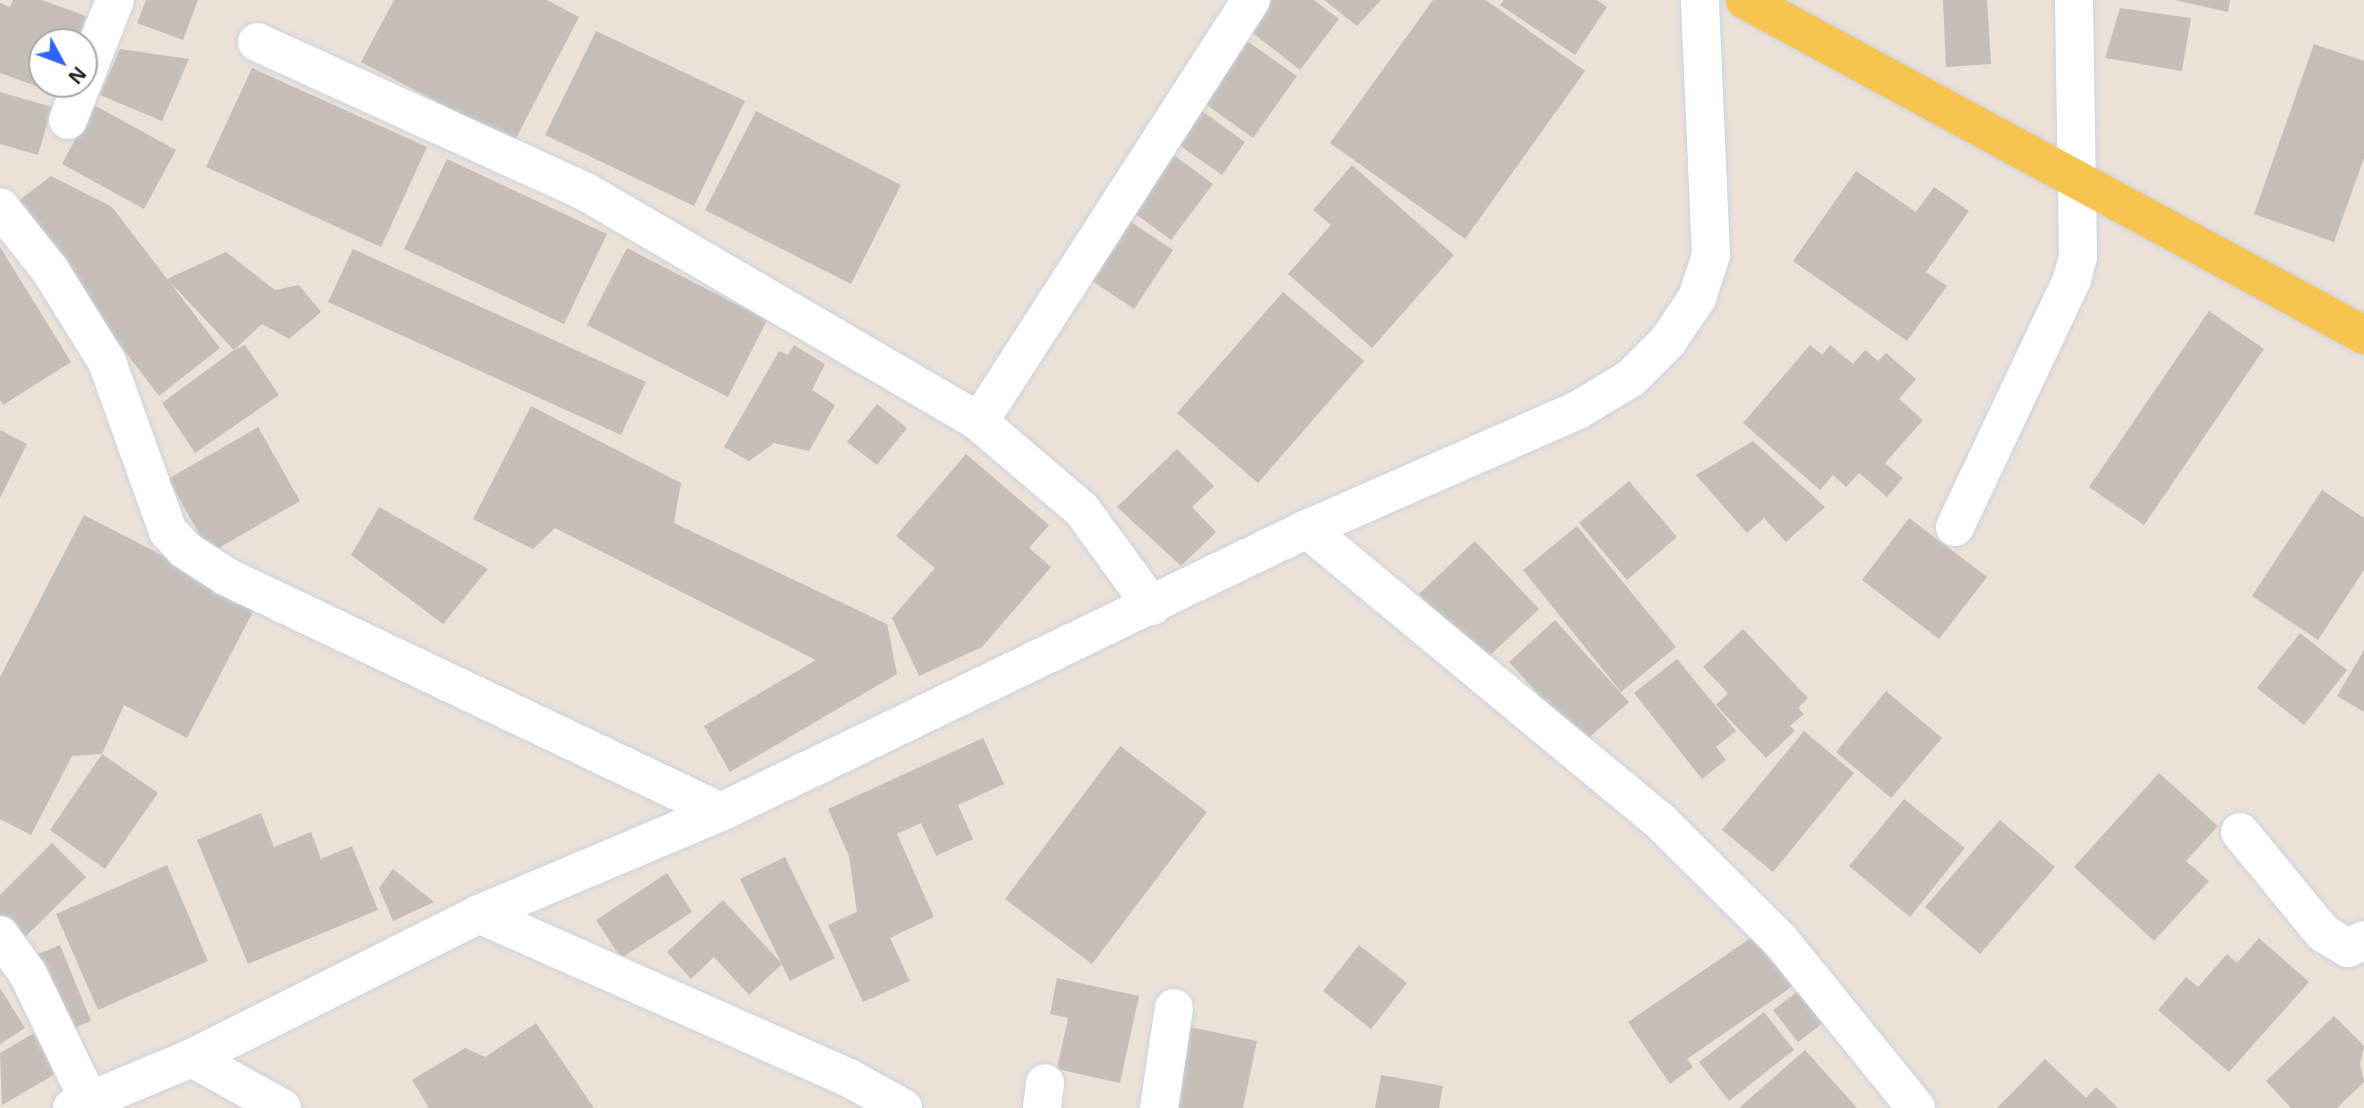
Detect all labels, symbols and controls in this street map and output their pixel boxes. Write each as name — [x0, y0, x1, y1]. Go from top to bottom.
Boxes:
north arrow — [28, 28, 98, 98]
text: N — [62, 61, 92, 90]

